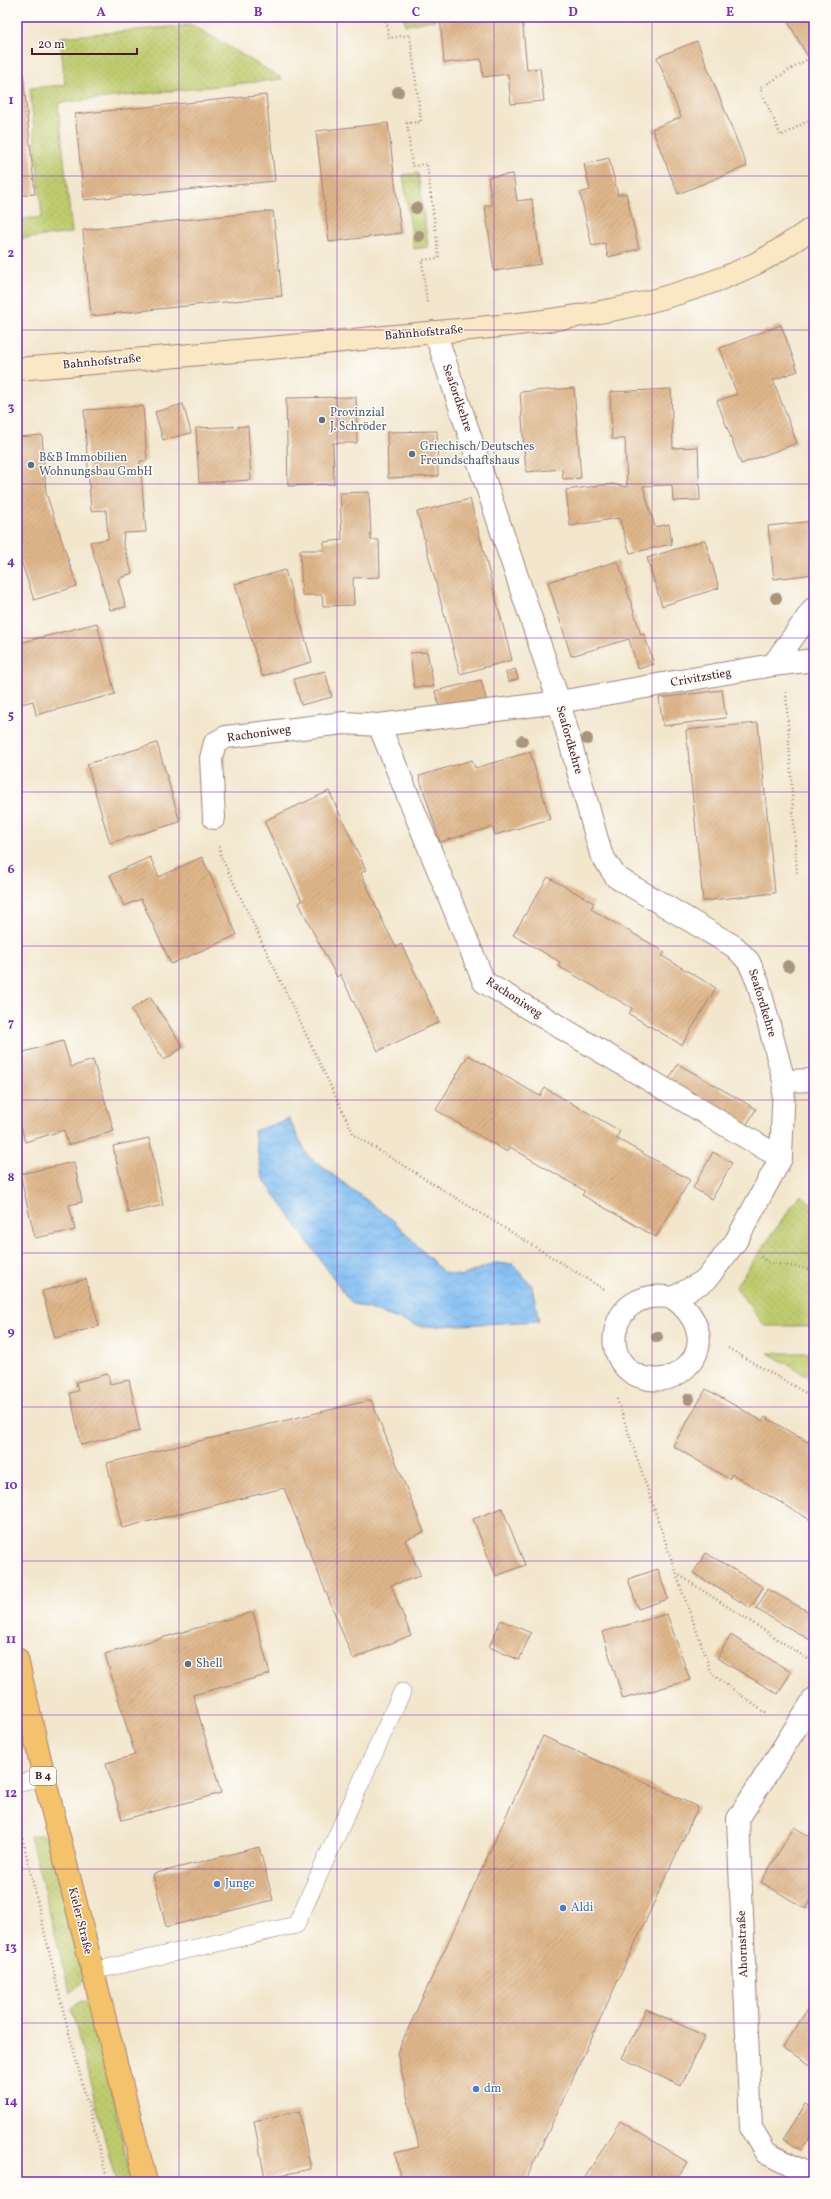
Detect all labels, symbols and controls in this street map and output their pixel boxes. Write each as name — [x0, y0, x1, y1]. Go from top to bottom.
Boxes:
text: A — [96, 4, 106, 22]
text: B — [254, 4, 263, 22]
text: C — [412, 4, 420, 22]
text: D — [568, 4, 578, 22]
text: E — [726, 4, 734, 22]
scale bar — [32, 30, 137, 56]
text: 20 m — [38, 37, 65, 53]
text: 1 — [8, 92, 14, 110]
text: 2 — [8, 245, 15, 263]
street label: Bahnhofstraße — [384, 322, 464, 344]
street label: Bahnhofstraße — [62, 351, 142, 373]
street label: Seafordkehre — [438, 362, 476, 434]
text: 3 — [8, 399, 15, 417]
place label: Provinzial J. Schröder — [330, 405, 387, 435]
marker: Provinzial J. Schröder — [317, 415, 327, 425]
place label: Griechisch/Deutsches Freundschaftshaus — [420, 439, 534, 469]
marker: Griechisch/Deutsches Freundschaftshaus — [407, 449, 417, 459]
place label: B&B Immobilien Wohnungsbau GmbH — [39, 450, 153, 480]
marker: B&B Immobilien Wohnungsbau GmbH — [26, 460, 36, 470]
text: 4 — [7, 553, 15, 571]
street label: Crivitzstieg — [669, 665, 733, 691]
street label: Seafordkehre — [552, 704, 586, 776]
text: 5 — [8, 707, 14, 725]
street label: Rachoniweg — [226, 722, 292, 746]
text: 6 — [7, 861, 15, 879]
street label: Seafordkehre — [744, 967, 780, 1039]
street label: Rachoniweg — [483, 974, 545, 1022]
text: 7 — [8, 1015, 14, 1033]
text: 8 — [7, 1169, 15, 1187]
text: 9 — [7, 1323, 15, 1341]
text: 10 — [4, 1477, 18, 1495]
text: 11 — [6, 1631, 16, 1649]
place label: Shell — [196, 1656, 223, 1672]
marker: Shell — [183, 1659, 193, 1669]
road number: B 4 — [30, 1767, 56, 1785]
text: 12 — [5, 1785, 17, 1803]
place label: Junge — [225, 1876, 255, 1892]
marker: Junge — [212, 1879, 222, 1889]
street label: Kieler Straße — [64, 1886, 96, 1957]
place label: Aldi — [571, 1900, 594, 1916]
marker: Aldi — [558, 1903, 568, 1913]
street label: Ahornstraße — [734, 1910, 752, 1978]
text: 13 — [5, 1939, 17, 1957]
place label: dm — [484, 2081, 502, 2097]
marker: dm — [471, 2084, 481, 2094]
text: 14 — [4, 2093, 18, 2111]

